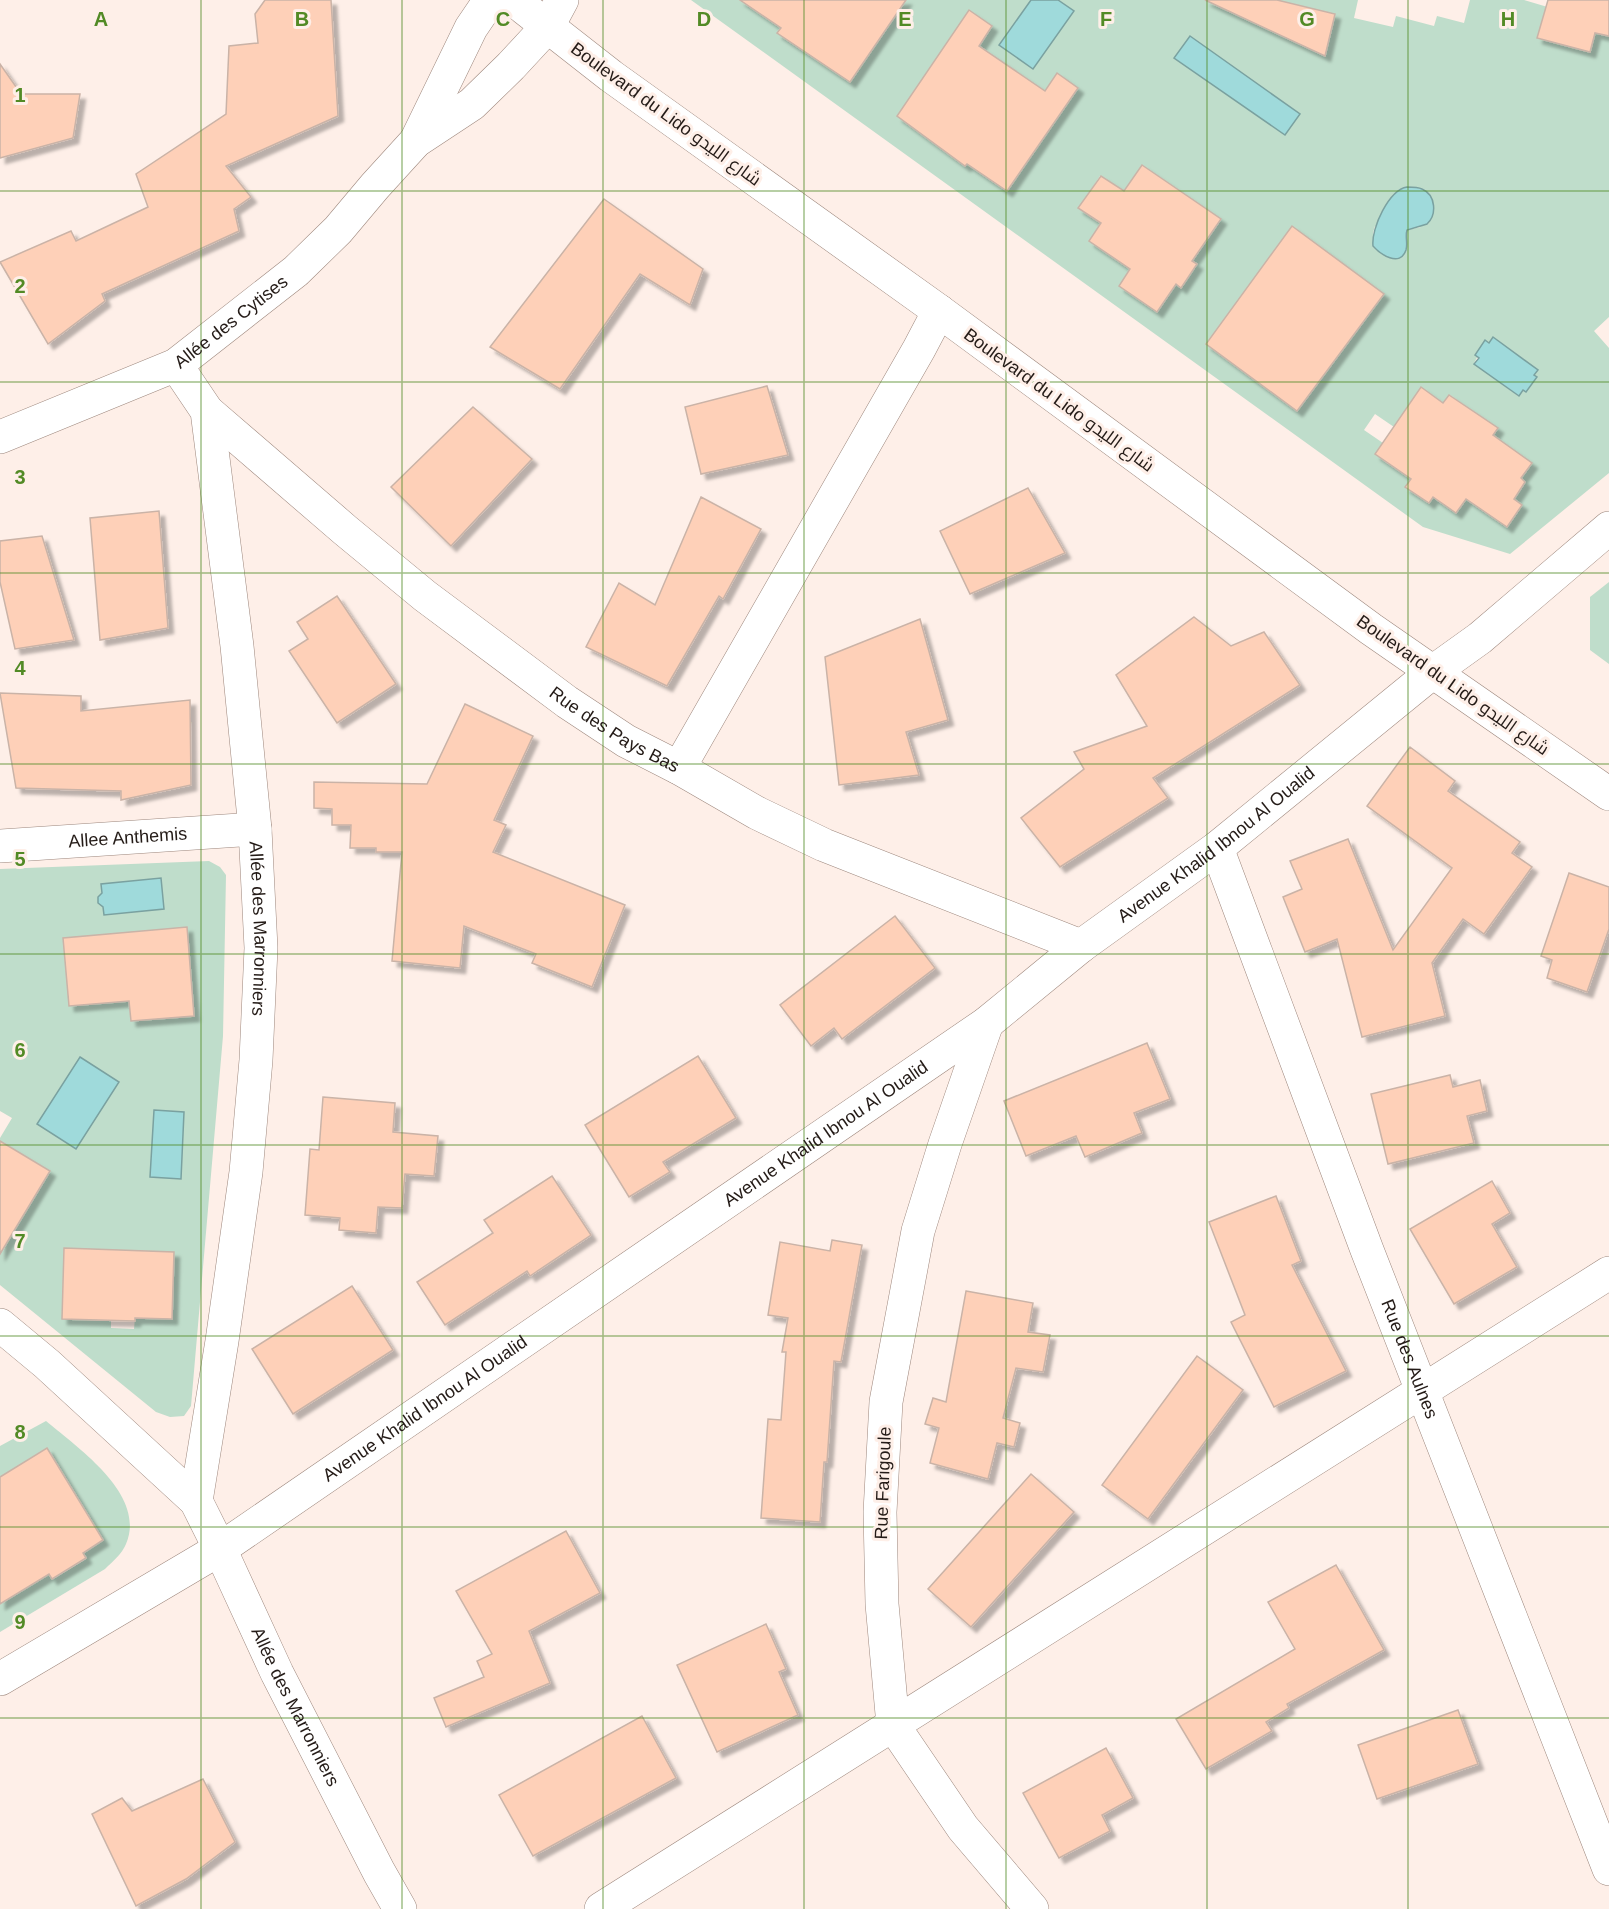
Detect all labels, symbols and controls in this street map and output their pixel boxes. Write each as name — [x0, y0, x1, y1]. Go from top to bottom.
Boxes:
text: A — [94, 8, 108, 30]
text: B — [295, 8, 309, 30]
text: C — [496, 8, 510, 30]
text: D — [697, 8, 711, 30]
text: E — [898, 8, 912, 30]
text: F — [1100, 8, 1112, 30]
text: G — [1299, 8, 1315, 30]
text: H — [1501, 8, 1515, 30]
street label: Boulevard du Lido شارع الليدو — [566, 38, 765, 191]
text: 1 — [14, 84, 26, 106]
street label: Allée des Cytises — [170, 271, 292, 372]
text: 2 — [14, 275, 26, 297]
street label: Boulevard du Lido شارع الليدو — [959, 324, 1158, 477]
text: 3 — [14, 466, 26, 488]
street label: Boulevard du Lido شارع الليدو — [1352, 611, 1553, 761]
text: 4 — [14, 657, 26, 679]
street label: Rue des Pays Bas — [546, 682, 682, 776]
street label: Avenue Khalid Ibnou Al Oualid — [1114, 763, 1318, 926]
street label: Allee Anthemis — [68, 824, 188, 851]
street label: Allée des Marronniers — [246, 841, 271, 1017]
text: 5 — [14, 848, 26, 870]
text: 6 — [14, 1039, 26, 1061]
street label: Avenue Khalid Ibnou Al Oualid — [720, 1057, 932, 1211]
text: 7 — [14, 1230, 26, 1252]
street label: Rue des Aulnes — [1377, 1297, 1442, 1421]
street label: Avenue Khalid Ibnou Al Oualid — [319, 1332, 531, 1485]
text: 8 — [14, 1421, 26, 1443]
street label: Rue Farigoule — [871, 1426, 895, 1540]
text: 9 — [14, 1611, 26, 1633]
street label: Allée des Marronniers — [247, 1624, 343, 1790]

